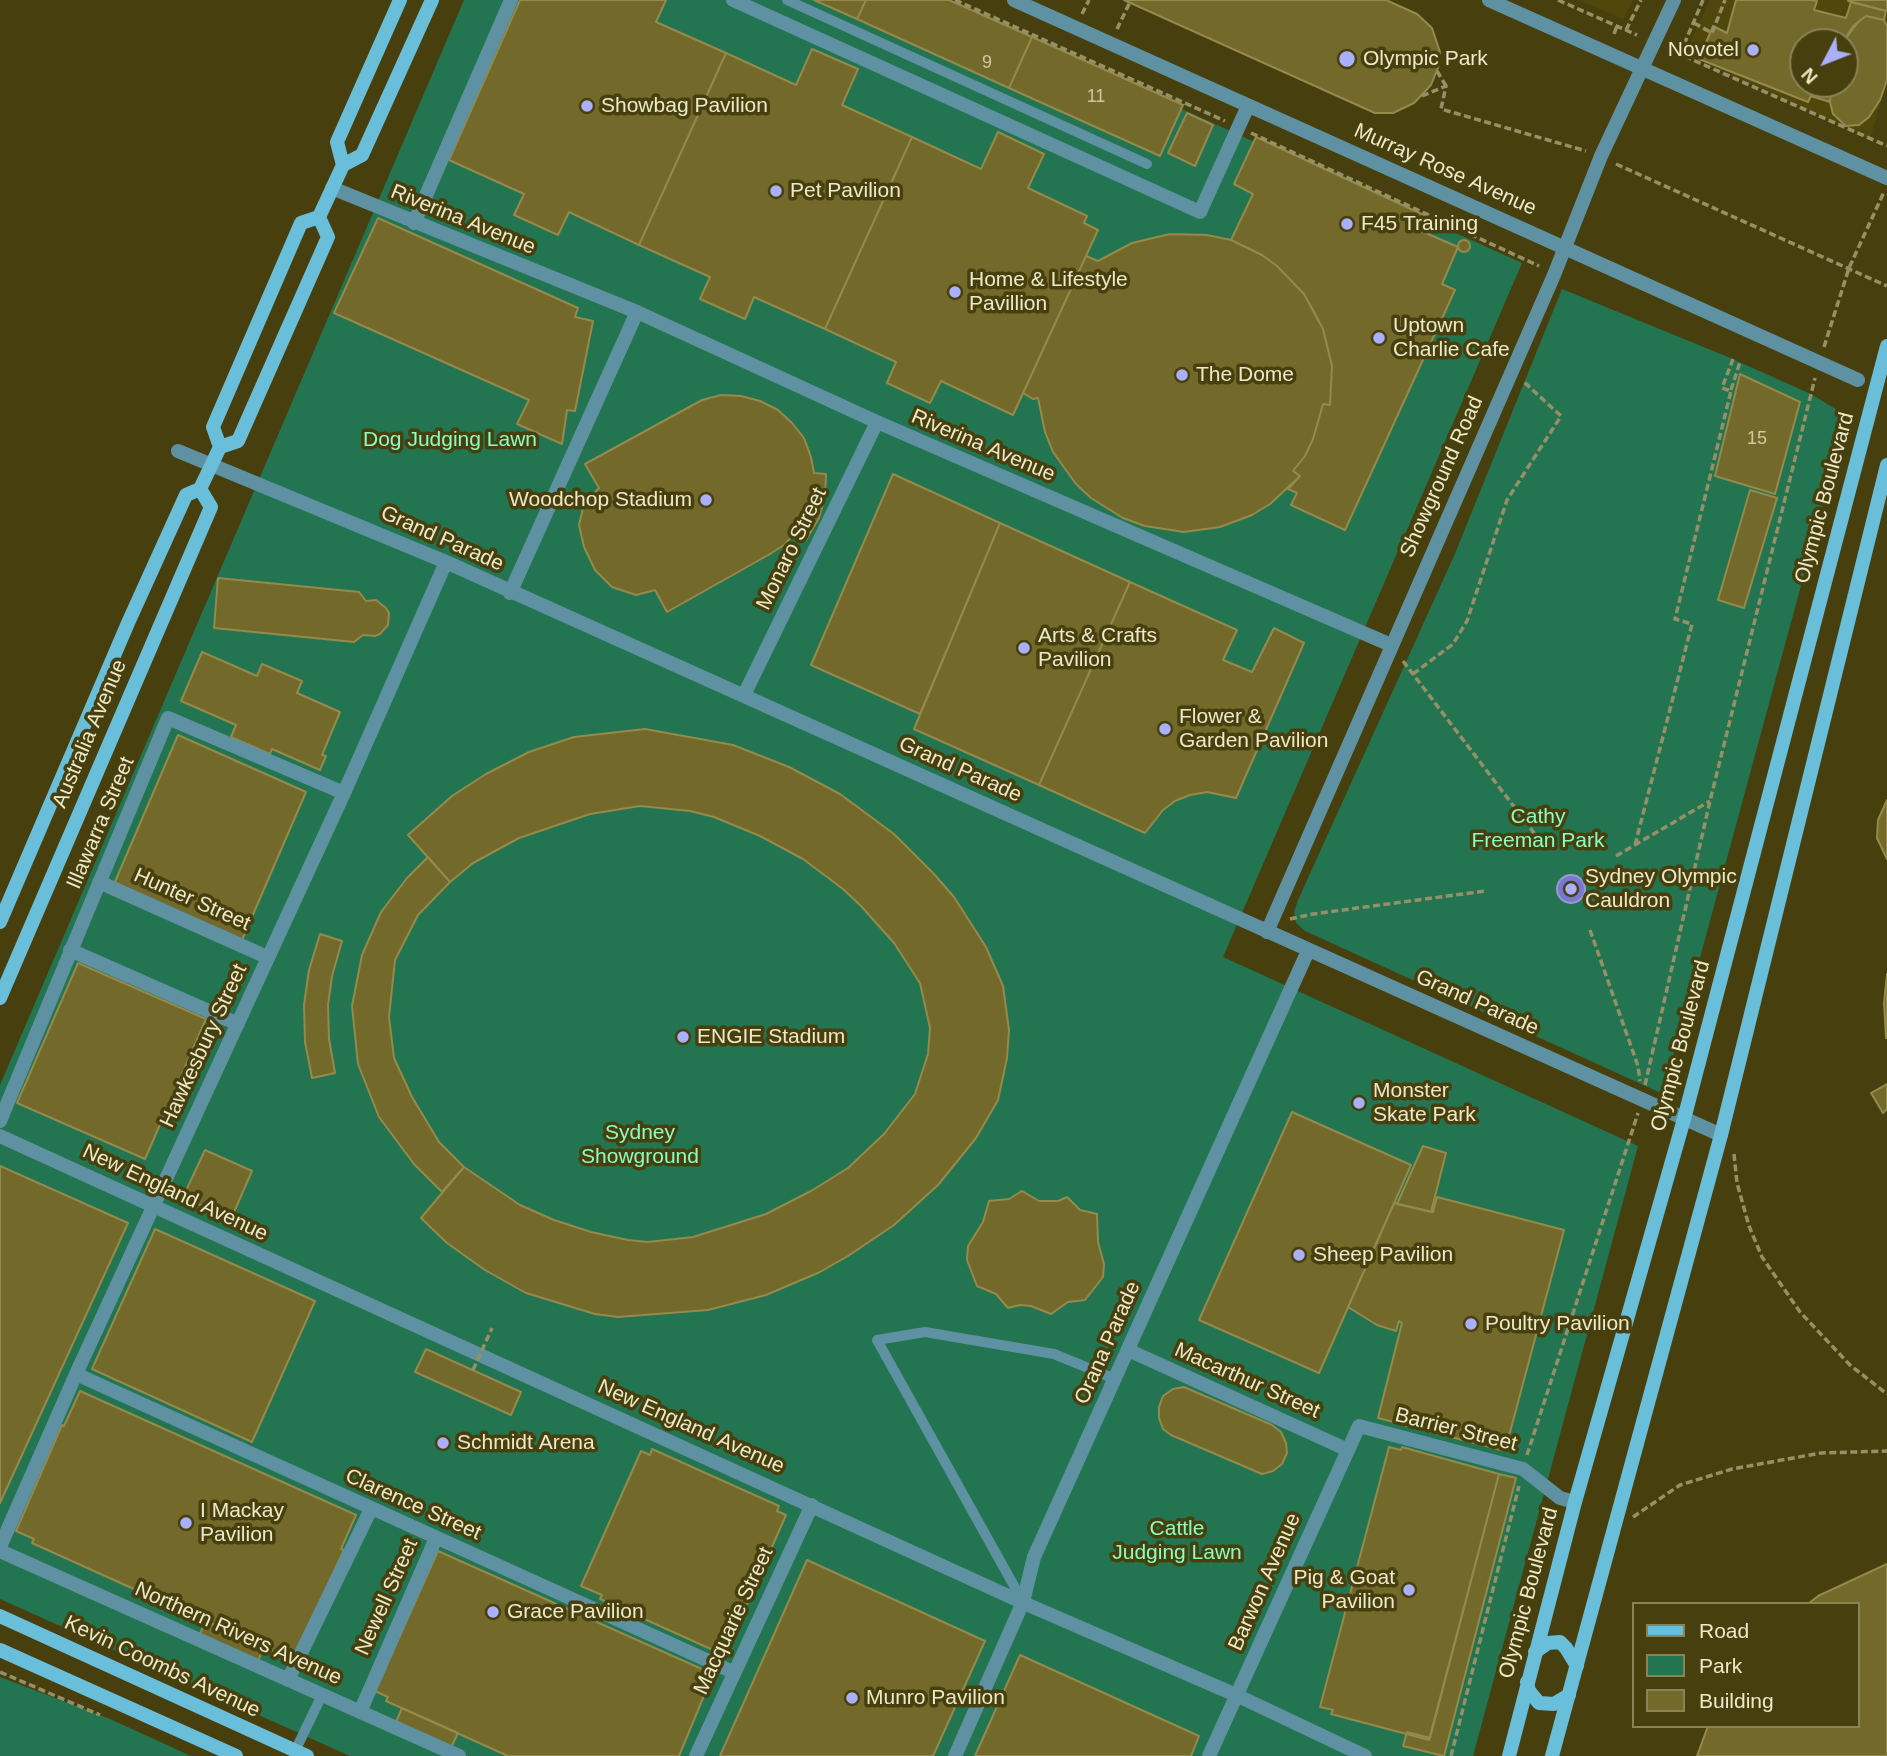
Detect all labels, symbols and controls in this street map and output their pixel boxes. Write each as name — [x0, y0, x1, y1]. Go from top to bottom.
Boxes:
north arrow — [1789, 28, 1859, 98]
place label: Novotel — [1668, 37, 1739, 63]
marker: Novotel — [1745, 42, 1761, 58]
place label: Olympic Park — [1363, 46, 1488, 72]
marker: Olympic Park — [1337, 49, 1357, 69]
house number: 9 — [982, 52, 992, 74]
text: N — [1797, 64, 1822, 88]
house number: 11 — [1087, 86, 1105, 108]
place label: Showbag Pavilion — [601, 93, 768, 119]
marker: Showbag Pavilion — [579, 98, 595, 114]
street label: Murray Rose Avenue — [1350, 118, 1540, 222]
place label: Pet Pavilion — [790, 178, 901, 204]
street label: Riverina Avenue — [387, 180, 539, 260]
marker: Pet Pavilion — [768, 183, 784, 199]
place label: F45 Training — [1361, 211, 1478, 237]
marker: F45 Training — [1339, 216, 1355, 232]
place label: Home & Lifestyle Pavillion — [969, 267, 1128, 317]
marker: Home & Lifestyle Pavillion — [947, 284, 963, 300]
place label: Uptown Charlie Cafe — [1393, 313, 1510, 363]
marker: Uptown Charlie Cafe — [1371, 330, 1387, 346]
place label: The Dome — [1196, 362, 1294, 388]
marker: The Dome — [1174, 367, 1190, 383]
street label: Showground Road — [1395, 392, 1489, 562]
street label: Riverina Avenue — [907, 404, 1059, 488]
street label: Olympic Boulevard — [1790, 410, 1860, 586]
park label: Dog Judging Lawn — [363, 427, 537, 453]
house number: 15 — [1747, 428, 1767, 450]
street label: Monaro Street — [752, 484, 832, 614]
place label: Woodchop Stadium — [509, 487, 692, 513]
marker: Woodchop Stadium — [698, 492, 714, 508]
street label: Grand Parade — [377, 501, 507, 577]
place label: Arts & Crafts Pavilion — [1038, 623, 1157, 673]
marker: Arts & Crafts Pavilion — [1016, 640, 1032, 656]
street label: Australia Avenue — [47, 656, 133, 812]
place label: Flower & Garden Pavilion — [1179, 704, 1328, 754]
marker: Flower & Garden Pavilion — [1157, 721, 1173, 737]
street label: Grand Parade — [895, 732, 1025, 808]
street label: Illawarra Street — [62, 753, 140, 893]
park label: Cathy Freeman Park — [1471, 804, 1605, 854]
street label: Hunter Street — [130, 863, 254, 937]
place label: Sydney Olympic Cauldron — [1585, 864, 1737, 914]
marker: Sydney Olympic Cauldron — [1563, 881, 1579, 897]
street label: Olympic Boulevard — [1646, 958, 1716, 1134]
street label: Hawkesbury Street — [155, 960, 253, 1132]
street label: Grand Parade — [1412, 965, 1542, 1041]
place label: ENGIE Stadium — [697, 1024, 845, 1050]
marker: ENGIE Stadium — [675, 1029, 691, 1045]
place label: Monster Skate Park — [1373, 1078, 1476, 1128]
marker: Monster Skate Park — [1351, 1095, 1367, 1111]
park label: Sydney Showground — [581, 1120, 699, 1170]
street label: New England Avenue — [78, 1139, 272, 1247]
place label: Sheep Pavilion — [1313, 1242, 1453, 1268]
marker: Sheep Pavilion — [1291, 1247, 1307, 1263]
street label: Orana Parade — [1070, 1278, 1146, 1408]
place label: Poultry Pavilion — [1485, 1311, 1630, 1337]
marker: Poultry Pavilion — [1463, 1316, 1479, 1332]
street label: Macarthur Street — [1170, 1338, 1324, 1424]
street label: New England Avenue — [594, 1374, 788, 1480]
street label: Barrier Street — [1392, 1403, 1520, 1457]
place label: Schmidt Arena — [457, 1430, 595, 1456]
marker: Schmidt Arena — [435, 1435, 451, 1451]
street label: Clarence Street — [341, 1464, 485, 1546]
place label: I Mackay Pavilion — [200, 1498, 284, 1548]
street label: Olympic Boulevard — [1494, 1505, 1564, 1681]
street label: Barwon Avenue — [1223, 1509, 1307, 1655]
marker: I Mackay Pavilion — [178, 1515, 194, 1531]
park label: Cattle Judging Lawn — [1112, 1516, 1242, 1566]
street label: Newell Street — [350, 1535, 424, 1659]
street label: Macquarie Street — [689, 1543, 779, 1699]
place label: Pig & Goat Pavilion — [1293, 1565, 1395, 1615]
street label: Northern Rivers Avenue — [131, 1577, 345, 1691]
marker: Pig & Goat Pavilion — [1401, 1582, 1417, 1598]
place label: Grace Pavilion — [507, 1599, 644, 1625]
legend — [1632, 1602, 1859, 1728]
marker: Grace Pavilion — [485, 1604, 501, 1620]
street label: Kevin Coombs Avenue — [60, 1611, 264, 1723]
text: Road — [1699, 1619, 1749, 1642]
text: Park — [1699, 1654, 1742, 1677]
place label: Munro Pavilion — [866, 1685, 1005, 1711]
text: Building — [1699, 1689, 1774, 1712]
marker: Munro Pavilion — [844, 1690, 860, 1706]

